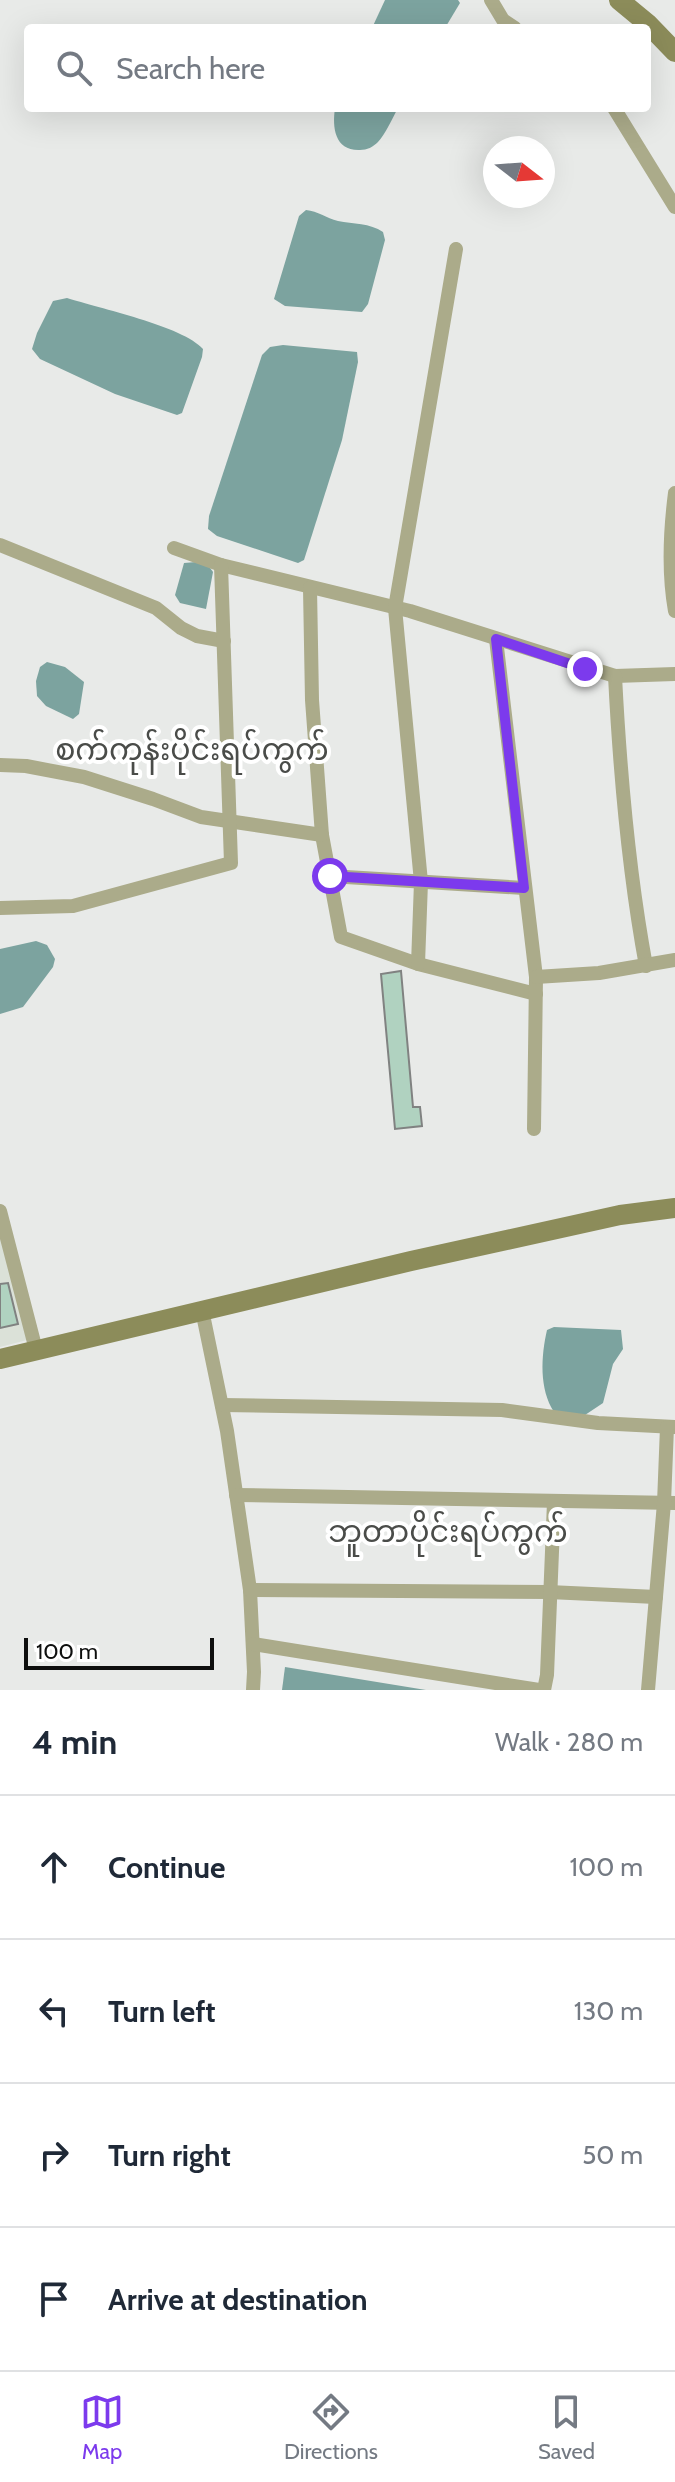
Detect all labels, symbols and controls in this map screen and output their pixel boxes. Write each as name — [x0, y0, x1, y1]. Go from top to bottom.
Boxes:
search box — [24, 24, 651, 112]
icon: search — [52, 46, 96, 90]
text: Search here — [116, 50, 265, 87]
north arrow — [483, 136, 555, 208]
route end — [567, 651, 603, 687]
district label: စက်ကုန်းပိုင်းရပ်ကွက် — [55, 728, 329, 775]
route start — [312, 858, 348, 894]
district label: ဘူတာပိုင်းရပ်ကွက် — [328, 1510, 568, 1557]
scale bar — [24, 1634, 214, 1670]
text: 100 m — [36, 1638, 98, 1665]
text: 4 min — [32, 1721, 117, 1763]
text: Walk · 280 m — [495, 1726, 643, 1758]
icon: ahead — [32, 1845, 76, 1889]
text: Continue — [108, 1849, 225, 1886]
text: 100 m — [570, 1851, 643, 1883]
icon: left — [32, 1989, 76, 2033]
text: Turn left — [108, 1993, 216, 2030]
text: 130 m — [574, 1995, 643, 2027]
icon: right — [32, 2133, 76, 2177]
text: Turn right — [108, 2137, 231, 2174]
text: 50 m — [582, 2139, 643, 2171]
icon: arrive — [32, 2277, 76, 2321]
text: Arrive at destination — [108, 2281, 368, 2318]
tab: Map — [80, 2390, 124, 2465]
tab: Directions — [284, 2390, 378, 2465]
tab: Saved — [538, 2390, 595, 2465]

